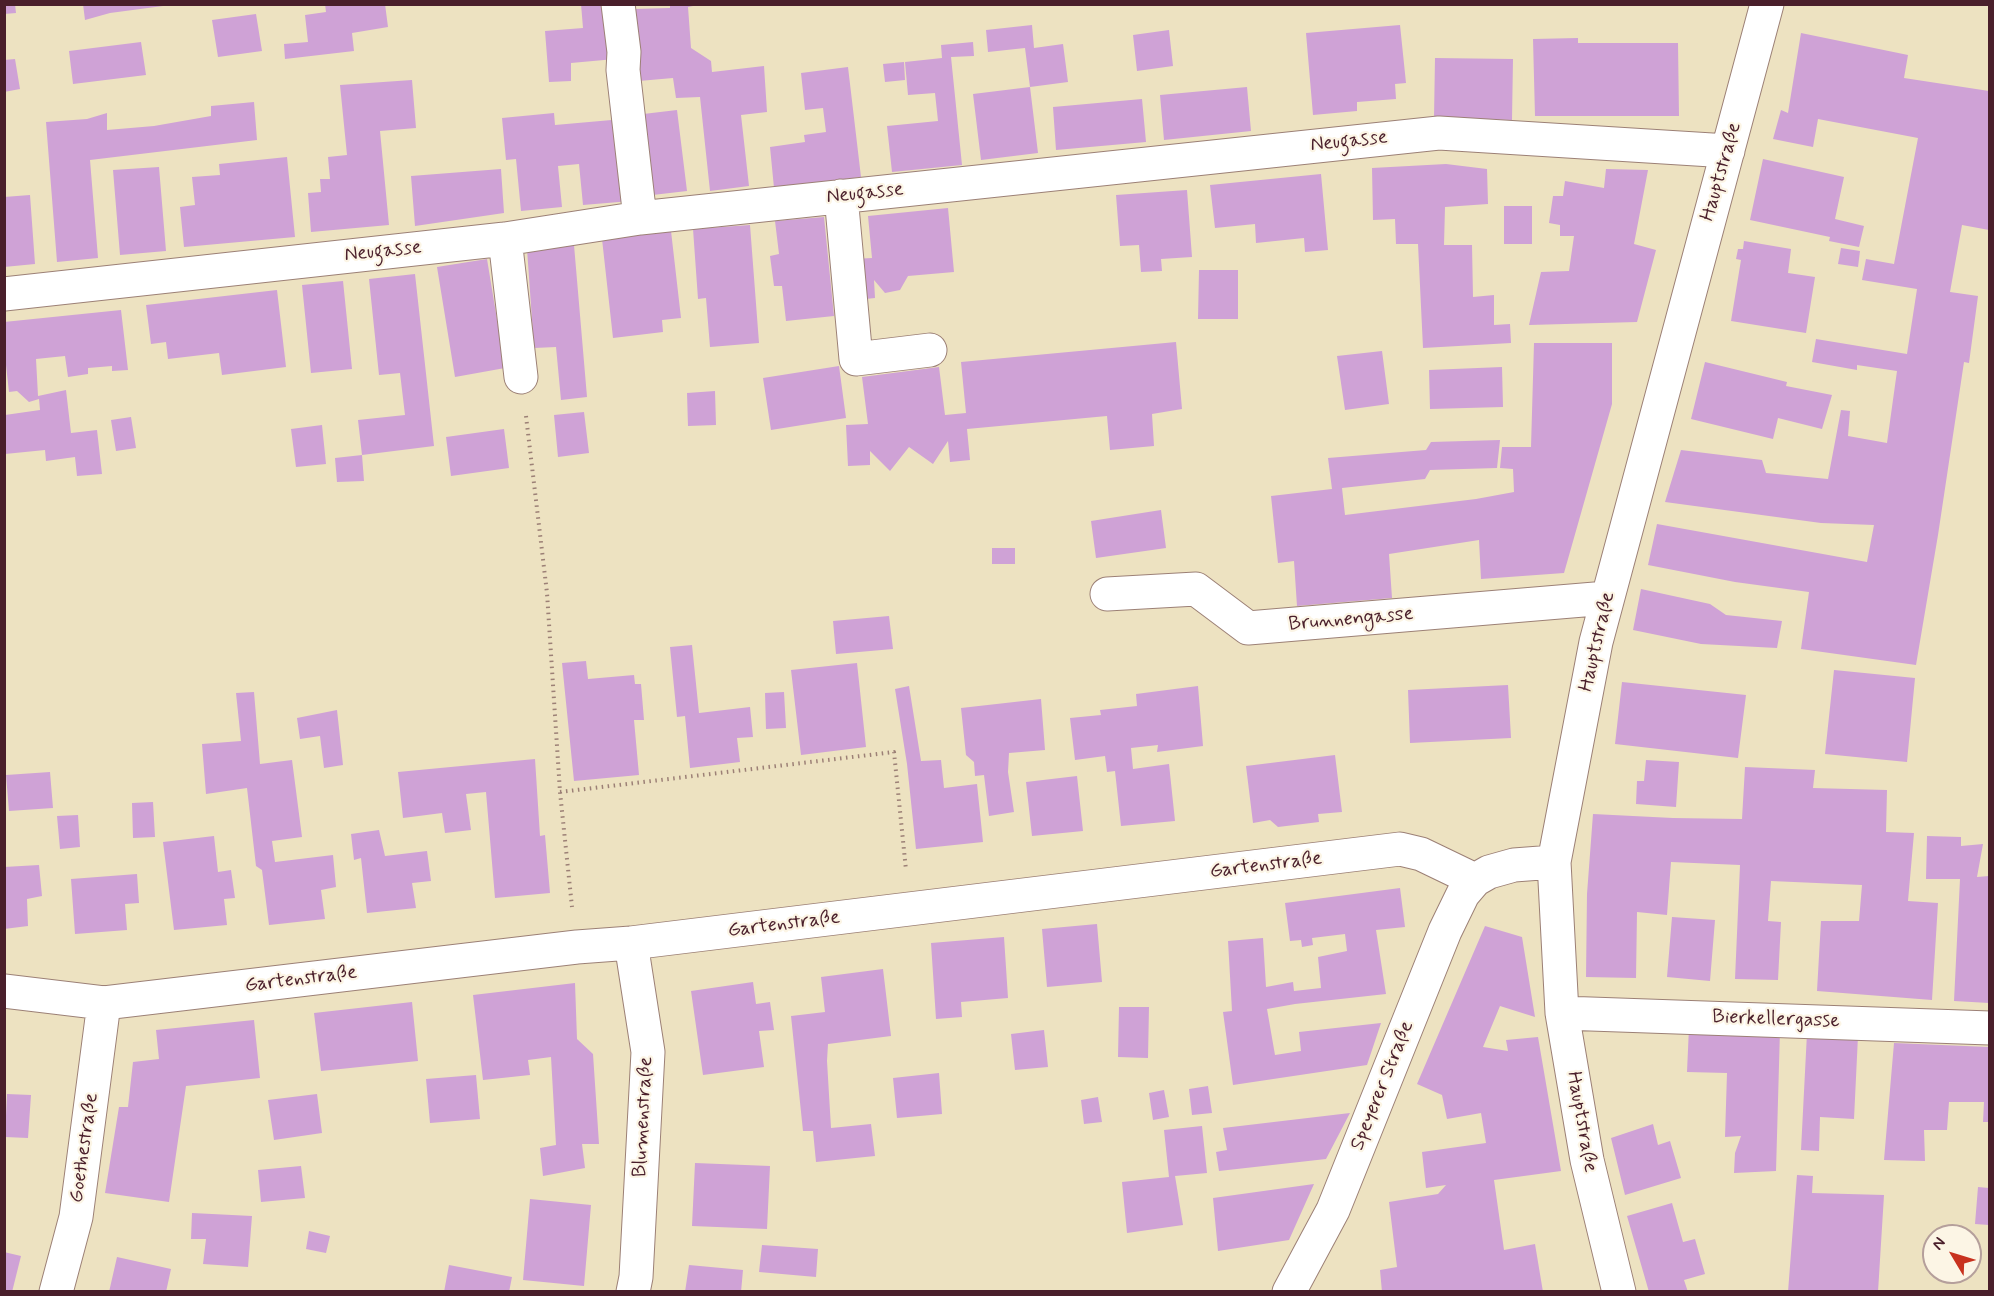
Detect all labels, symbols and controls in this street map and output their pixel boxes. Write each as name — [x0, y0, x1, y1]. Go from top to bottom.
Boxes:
street label: Hauptstraße — [1696, 120, 1748, 224]
street label: Neugasse — [1309, 126, 1389, 158]
street label: Neugasse — [825, 178, 905, 210]
street label: Neugasse — [343, 236, 423, 268]
street label: Hauptstraße — [1575, 590, 1621, 694]
street label: Brunnengasse — [1288, 603, 1414, 637]
street label: Gartenstraße — [1209, 847, 1323, 885]
street label: Gartenstraße — [727, 906, 841, 944]
street label: Gartenstraße — [244, 961, 358, 999]
street label: Bierkellergasse — [1712, 1006, 1840, 1034]
street label: Speyerer Straße — [1346, 1018, 1420, 1154]
street label: Blumenstraße — [629, 1056, 659, 1178]
street label: Hauptstraße — [1560, 1070, 1602, 1174]
street label: Goethestraße — [65, 1091, 105, 1205]
north arrow — [1922, 1224, 1982, 1284]
text: N — [1927, 1233, 1951, 1255]

